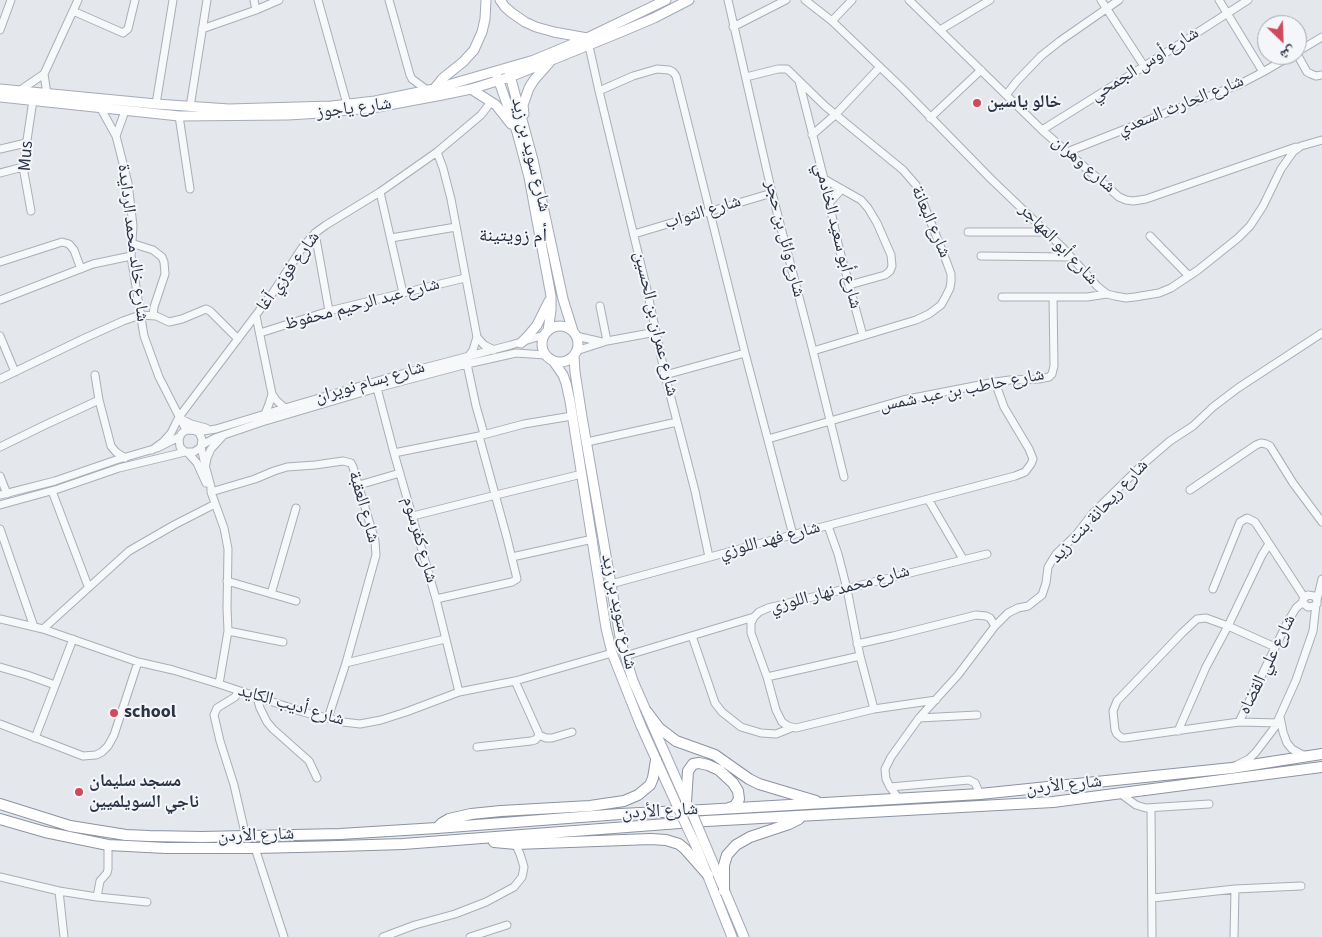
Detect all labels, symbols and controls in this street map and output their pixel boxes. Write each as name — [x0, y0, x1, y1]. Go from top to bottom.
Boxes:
north arrow — [1257, 15, 1307, 65]
street label: شارع أوس الجمحي — [1087, 23, 1203, 107]
text: ش — [1277, 41, 1299, 65]
street label: شارع الحارث السعدي — [1115, 71, 1247, 141]
place label: خالو ياسين — [987, 92, 1061, 114]
street label: شارع ياجوز — [315, 94, 393, 124]
street label: شارع سويد بن زيد — [505, 96, 555, 214]
marker: خالو ياسين — [971, 97, 983, 109]
street label: شارع وهران — [1047, 131, 1119, 199]
street label: Mus — [15, 140, 39, 172]
street label: شارع أبو سعيد الخادمي — [808, 161, 866, 311]
street label: شارع خالد محمد الردايدة — [112, 163, 152, 323]
street label: شارع وائل بن حجر — [759, 178, 809, 300]
street label: شارع البعانة — [905, 183, 955, 261]
street label: شارع الثواب — [662, 191, 744, 235]
street label: شارع أبو المهاجر — [1014, 200, 1102, 290]
district label: أم زويتينة — [479, 226, 547, 248]
street label: شارع فوزي آغا — [253, 228, 325, 316]
street label: شارع عمران بن الحسين — [628, 249, 682, 399]
street label: شارع عبد الرحيم محفوظ — [282, 274, 442, 336]
street label: شارع بسام نويران — [313, 357, 427, 409]
street label: شارع حاطب بن عبد شمس — [878, 364, 1046, 418]
street label: شارع ريحانة بنت زيد — [1046, 456, 1154, 568]
street label: شارع العقبة — [342, 469, 384, 545]
street label: شارع كفرسوم — [396, 494, 442, 586]
street label: شارع فهد اللوزي — [717, 517, 823, 565]
street label: شارع سويد بن زيد — [595, 552, 641, 672]
street label: شارع محمد نهار اللوزي — [768, 561, 912, 619]
street label: شارع علي القضاه — [1235, 612, 1301, 718]
street label: شارع أديب الكايد — [235, 681, 347, 731]
place label: school — [124, 702, 176, 724]
marker: school — [108, 707, 120, 719]
place label: مسجد سليمان ناجي السويلميين — [89, 771, 199, 814]
street label: شارع الأردن — [1025, 771, 1103, 801]
marker: مسجد سليمان ناجي السويلميين — [73, 786, 85, 798]
street label: شارع الأردن — [621, 799, 699, 825]
street label: شارع الأردن — [217, 824, 295, 848]

